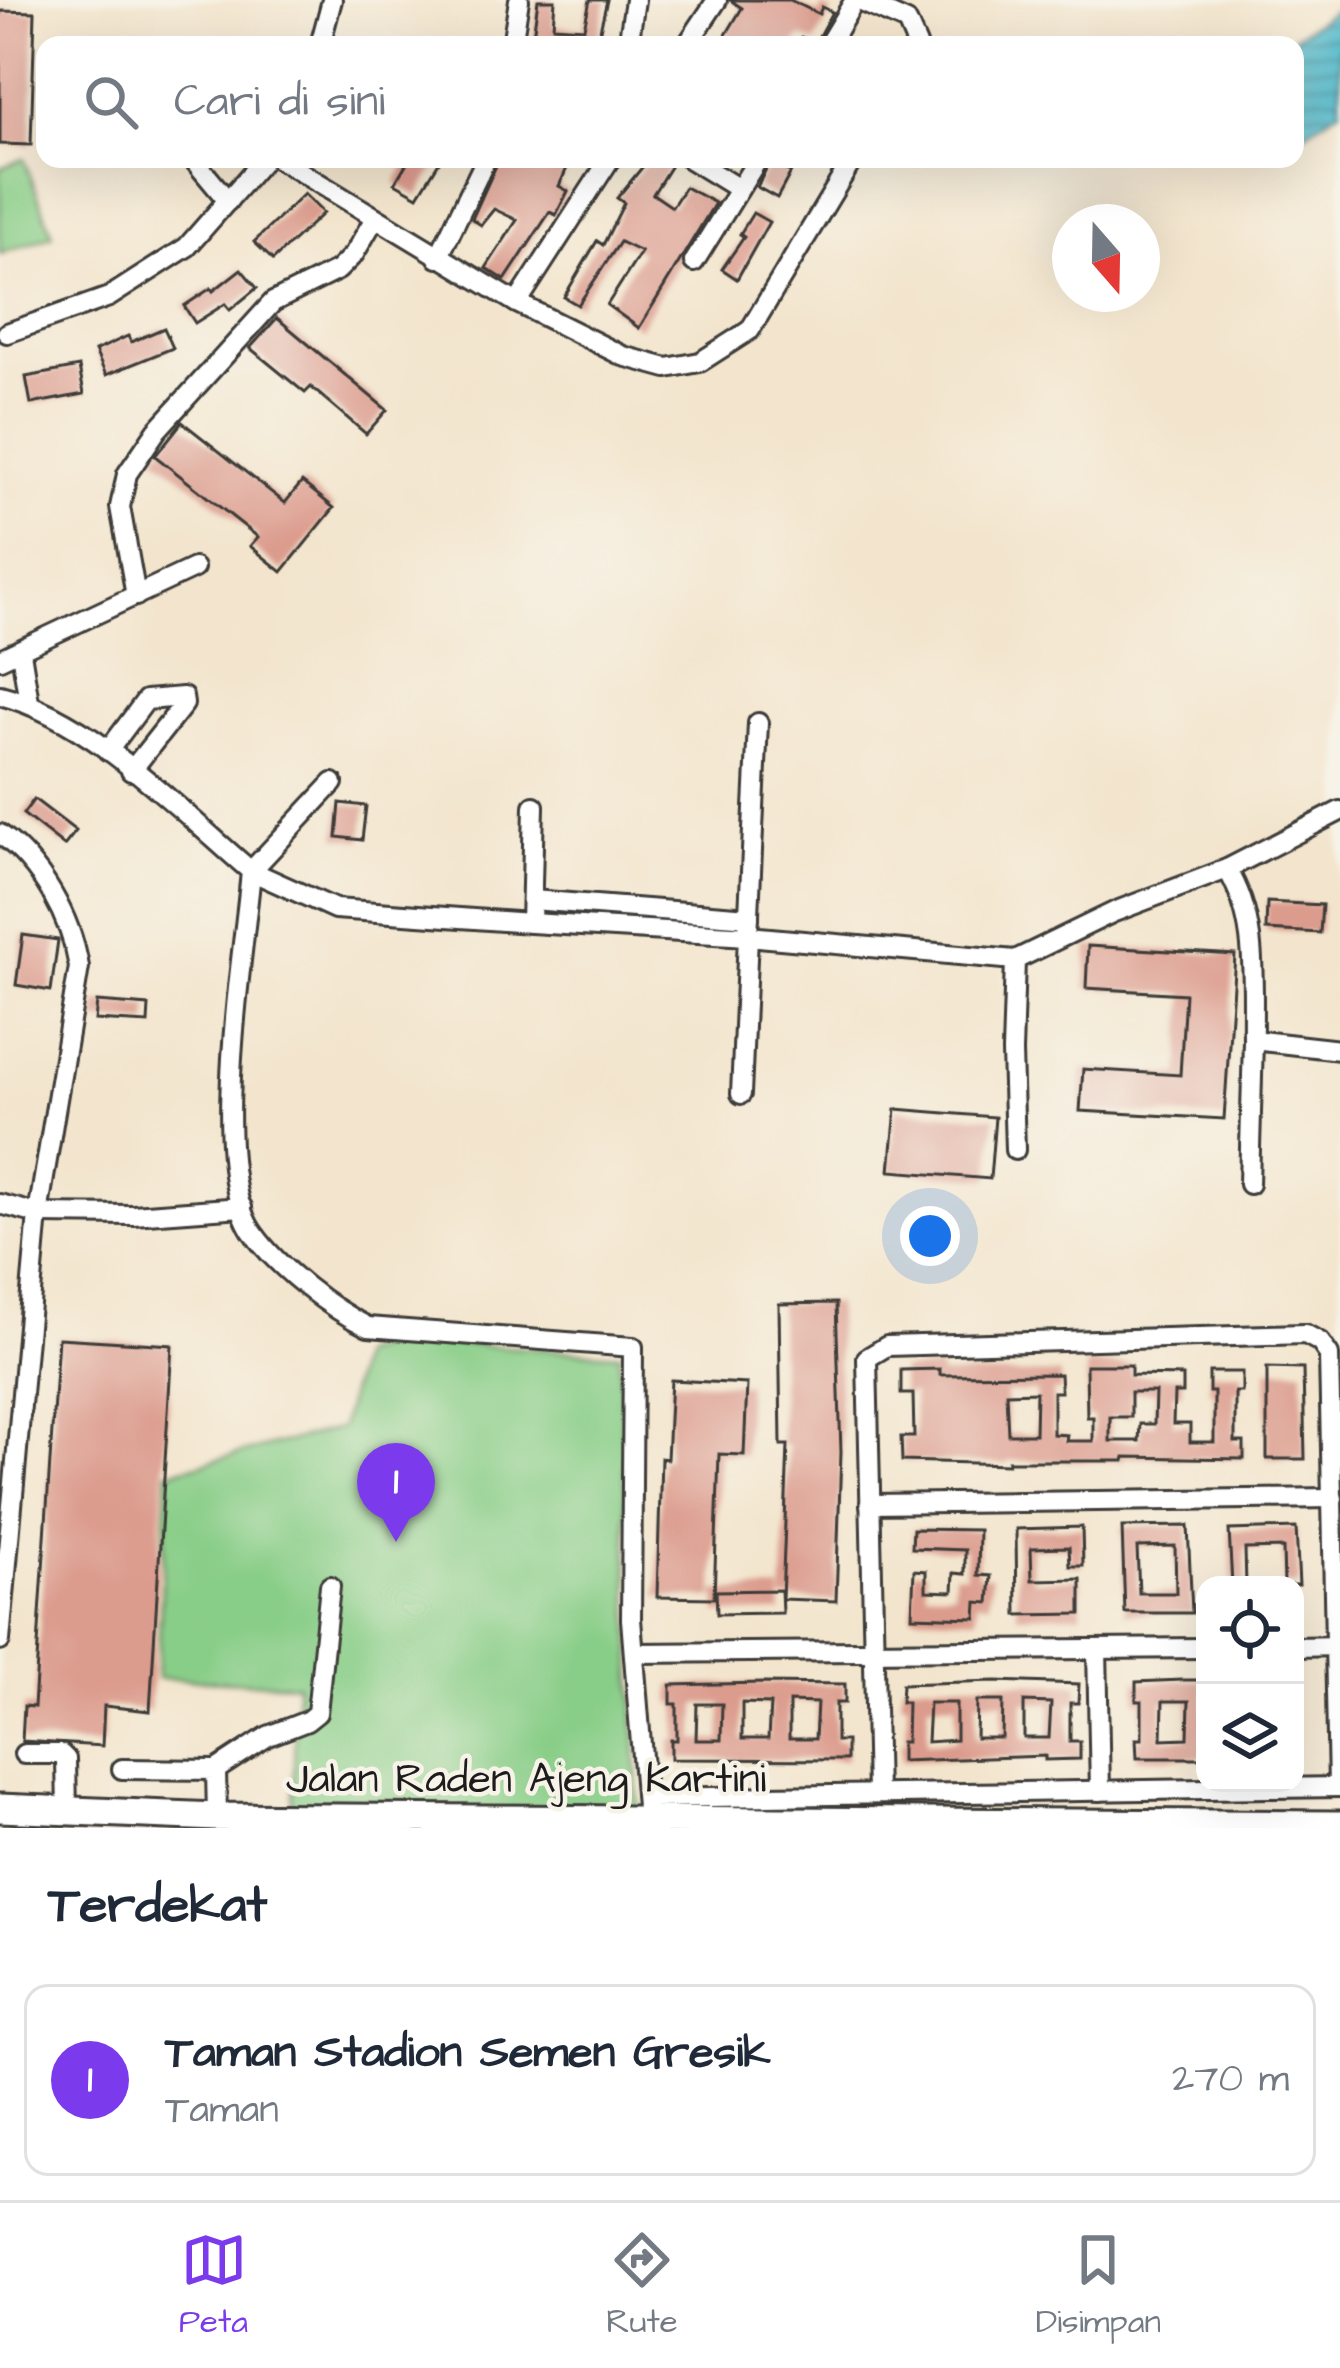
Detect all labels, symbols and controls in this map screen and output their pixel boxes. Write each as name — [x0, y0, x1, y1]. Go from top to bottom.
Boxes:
search box — [36, 36, 1304, 168]
icon: search — [78, 69, 144, 135]
text: Cari di sini — [174, 71, 385, 133]
north arrow — [1052, 204, 1160, 312]
your location — [900, 1206, 960, 1266]
pin: 1 — [357, 1443, 435, 1542]
map controls — [1196, 1576, 1304, 1792]
button: locate — [1196, 1576, 1304, 1684]
button: layers — [1196, 1684, 1304, 1792]
street label: Jalan Raden Ajeng Kartini — [286, 1751, 766, 1809]
text: Terdekat — [48, 1871, 267, 1942]
text: Taman Stadion Semen Gresik — [165, 2022, 771, 2084]
text: 1 — [88, 2053, 93, 2107]
text: 270 m — [1172, 2053, 1289, 2107]
text: Taman — [165, 2084, 279, 2138]
tab: Peta — [179, 2227, 248, 2345]
tab: Rute — [606, 2227, 678, 2345]
tab: Disimpan — [1036, 2227, 1161, 2345]

